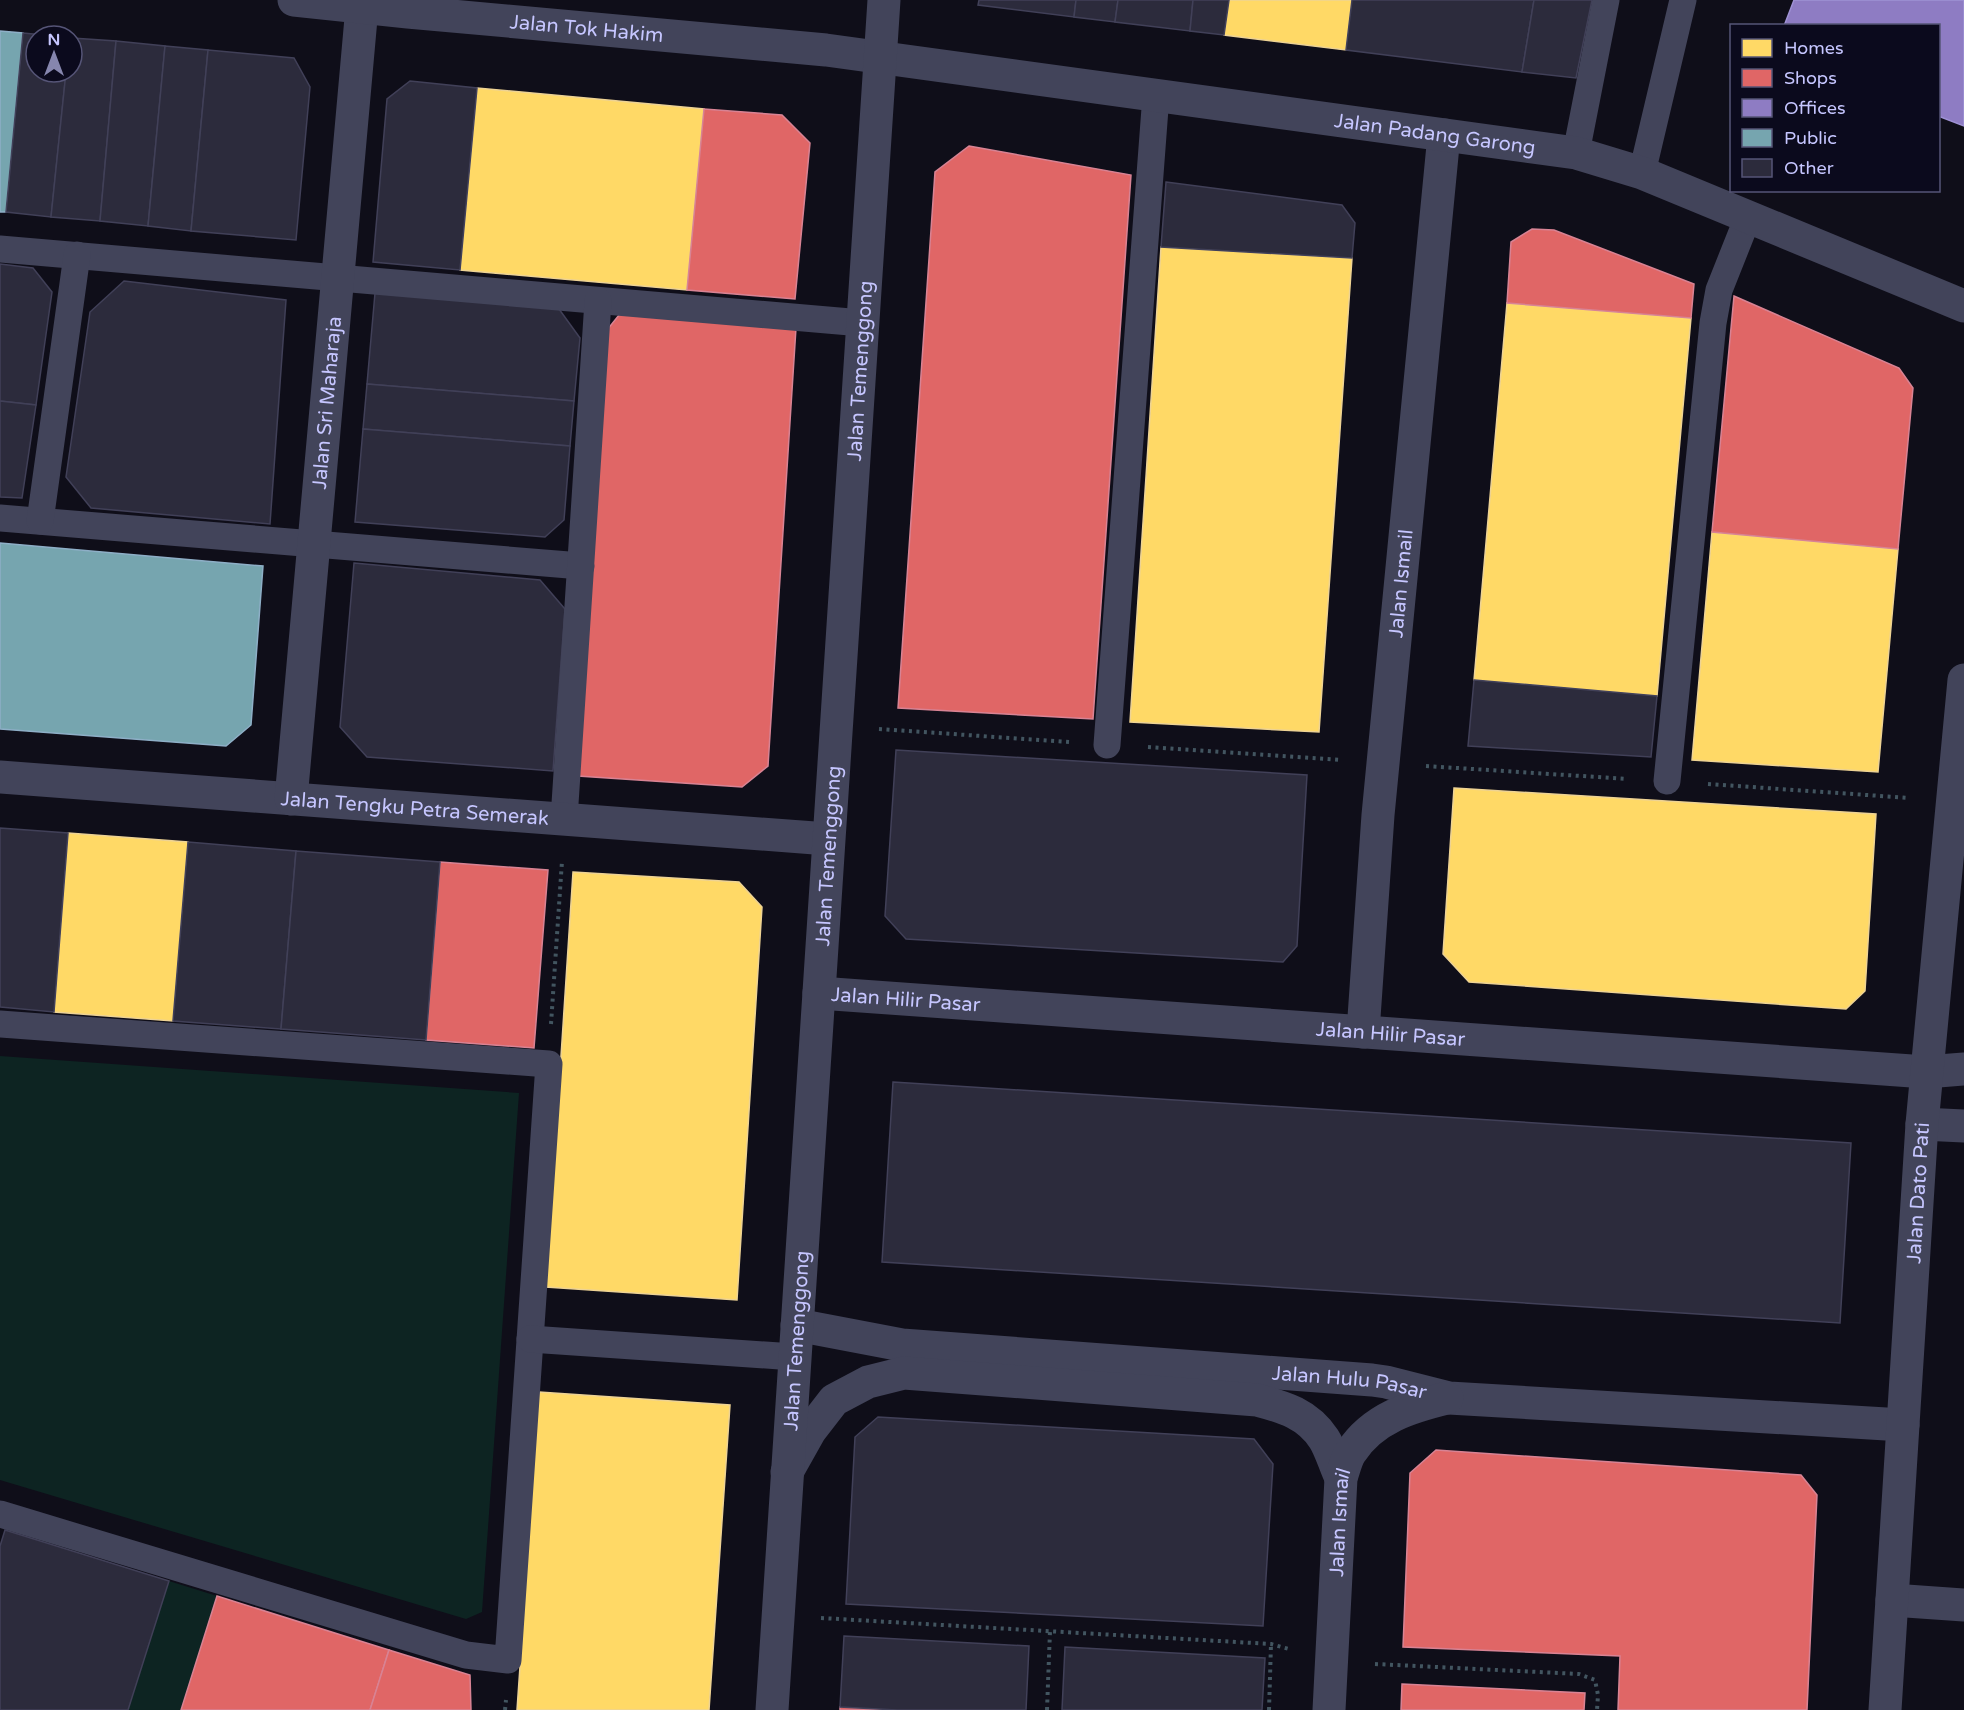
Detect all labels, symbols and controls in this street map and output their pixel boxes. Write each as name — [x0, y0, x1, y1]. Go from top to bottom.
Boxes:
street label: Jalan Tok Hakim — [509, 10, 664, 48]
north arrow — [24, 24, 84, 84]
legend — [1730, 24, 1940, 192]
text: N — [48, 30, 60, 50]
text: Homes — [1784, 37, 1844, 59]
text: Shops — [1784, 67, 1837, 89]
text: Offices — [1784, 97, 1846, 119]
street label: Jalan Padang Garong — [1333, 109, 1537, 160]
text: Public — [1784, 127, 1837, 149]
text: Other — [1784, 157, 1834, 179]
street label: Jalan Temenggong — [843, 280, 879, 462]
street label: Jalan Sri Maharaja — [308, 315, 347, 490]
street label: Jalan Ismail — [1384, 528, 1419, 639]
street label: Jalan Temenggong — [811, 765, 847, 947]
street label: Jalan Tengku Petra Semerak — [280, 787, 550, 831]
street label: Jalan Hilir Pasar — [830, 983, 982, 1018]
street label: Jalan Hilir Pasar — [1315, 1017, 1466, 1052]
street label: Jalan Dato Pati — [1902, 1122, 1935, 1264]
street label: Jalan Temenggong — [779, 1250, 815, 1432]
street label: Jalan Hulu Pasar — [1271, 1362, 1430, 1405]
street label: Jalan Ismail — [1325, 1465, 1356, 1577]

